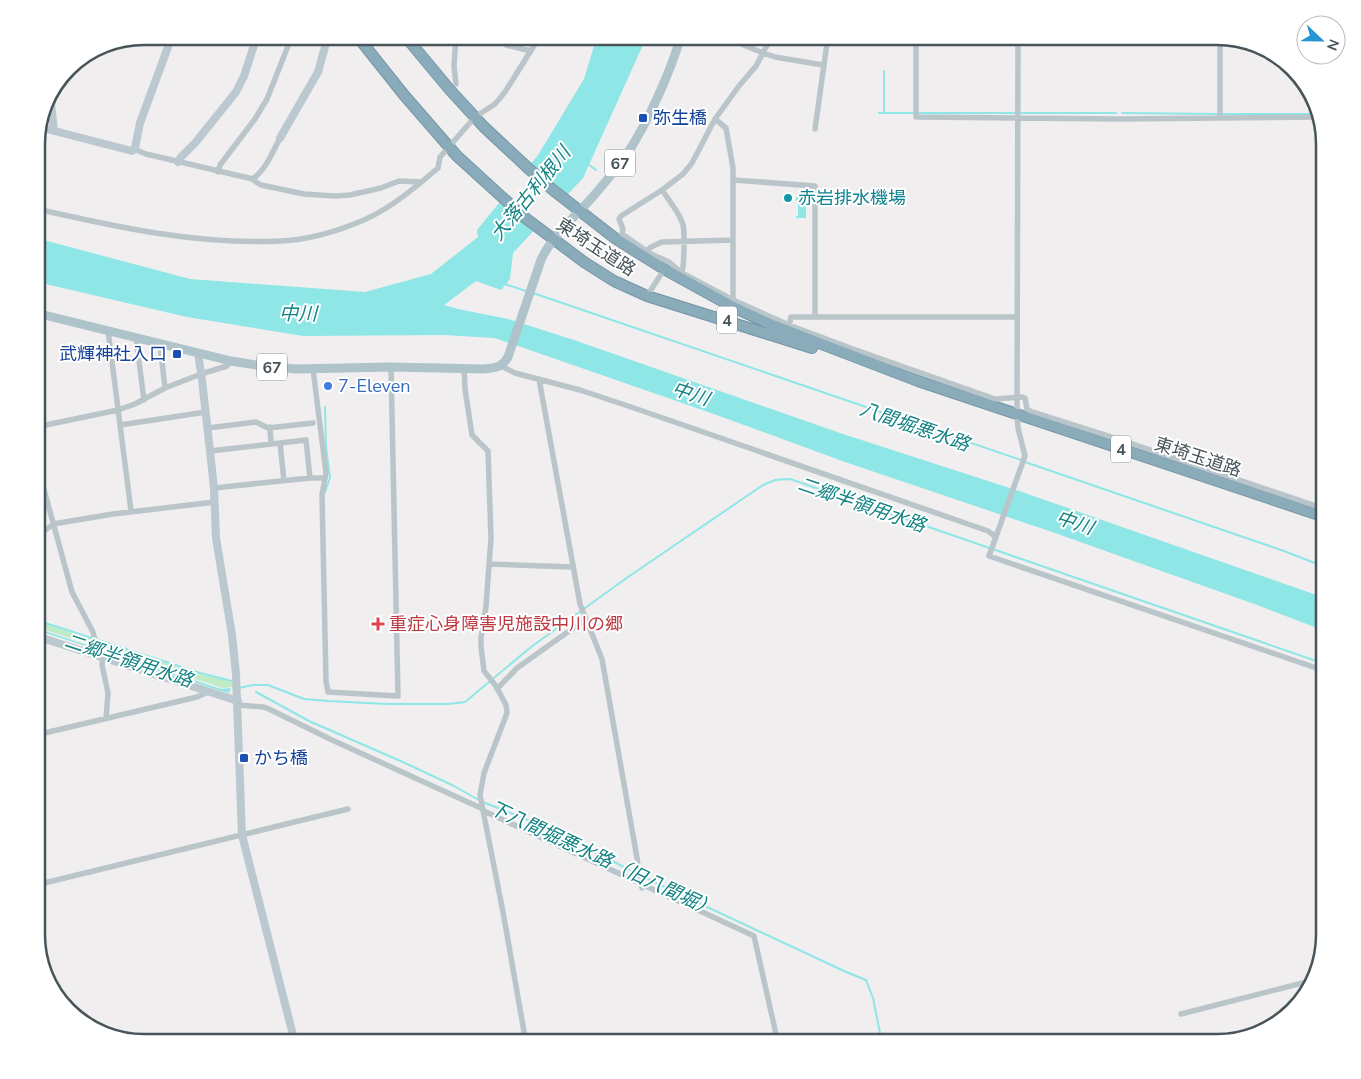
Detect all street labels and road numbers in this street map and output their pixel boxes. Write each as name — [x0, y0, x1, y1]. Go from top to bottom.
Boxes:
road number: 67 — [605, 150, 635, 177]
street label: 東埼玉道路 — [552, 212, 640, 282]
road number: 4 — [717, 306, 737, 334]
road number: 67 — [257, 354, 287, 381]
street label: 東埼玉道路 — [1151, 432, 1245, 482]
road number: 4 — [1111, 436, 1131, 462]

